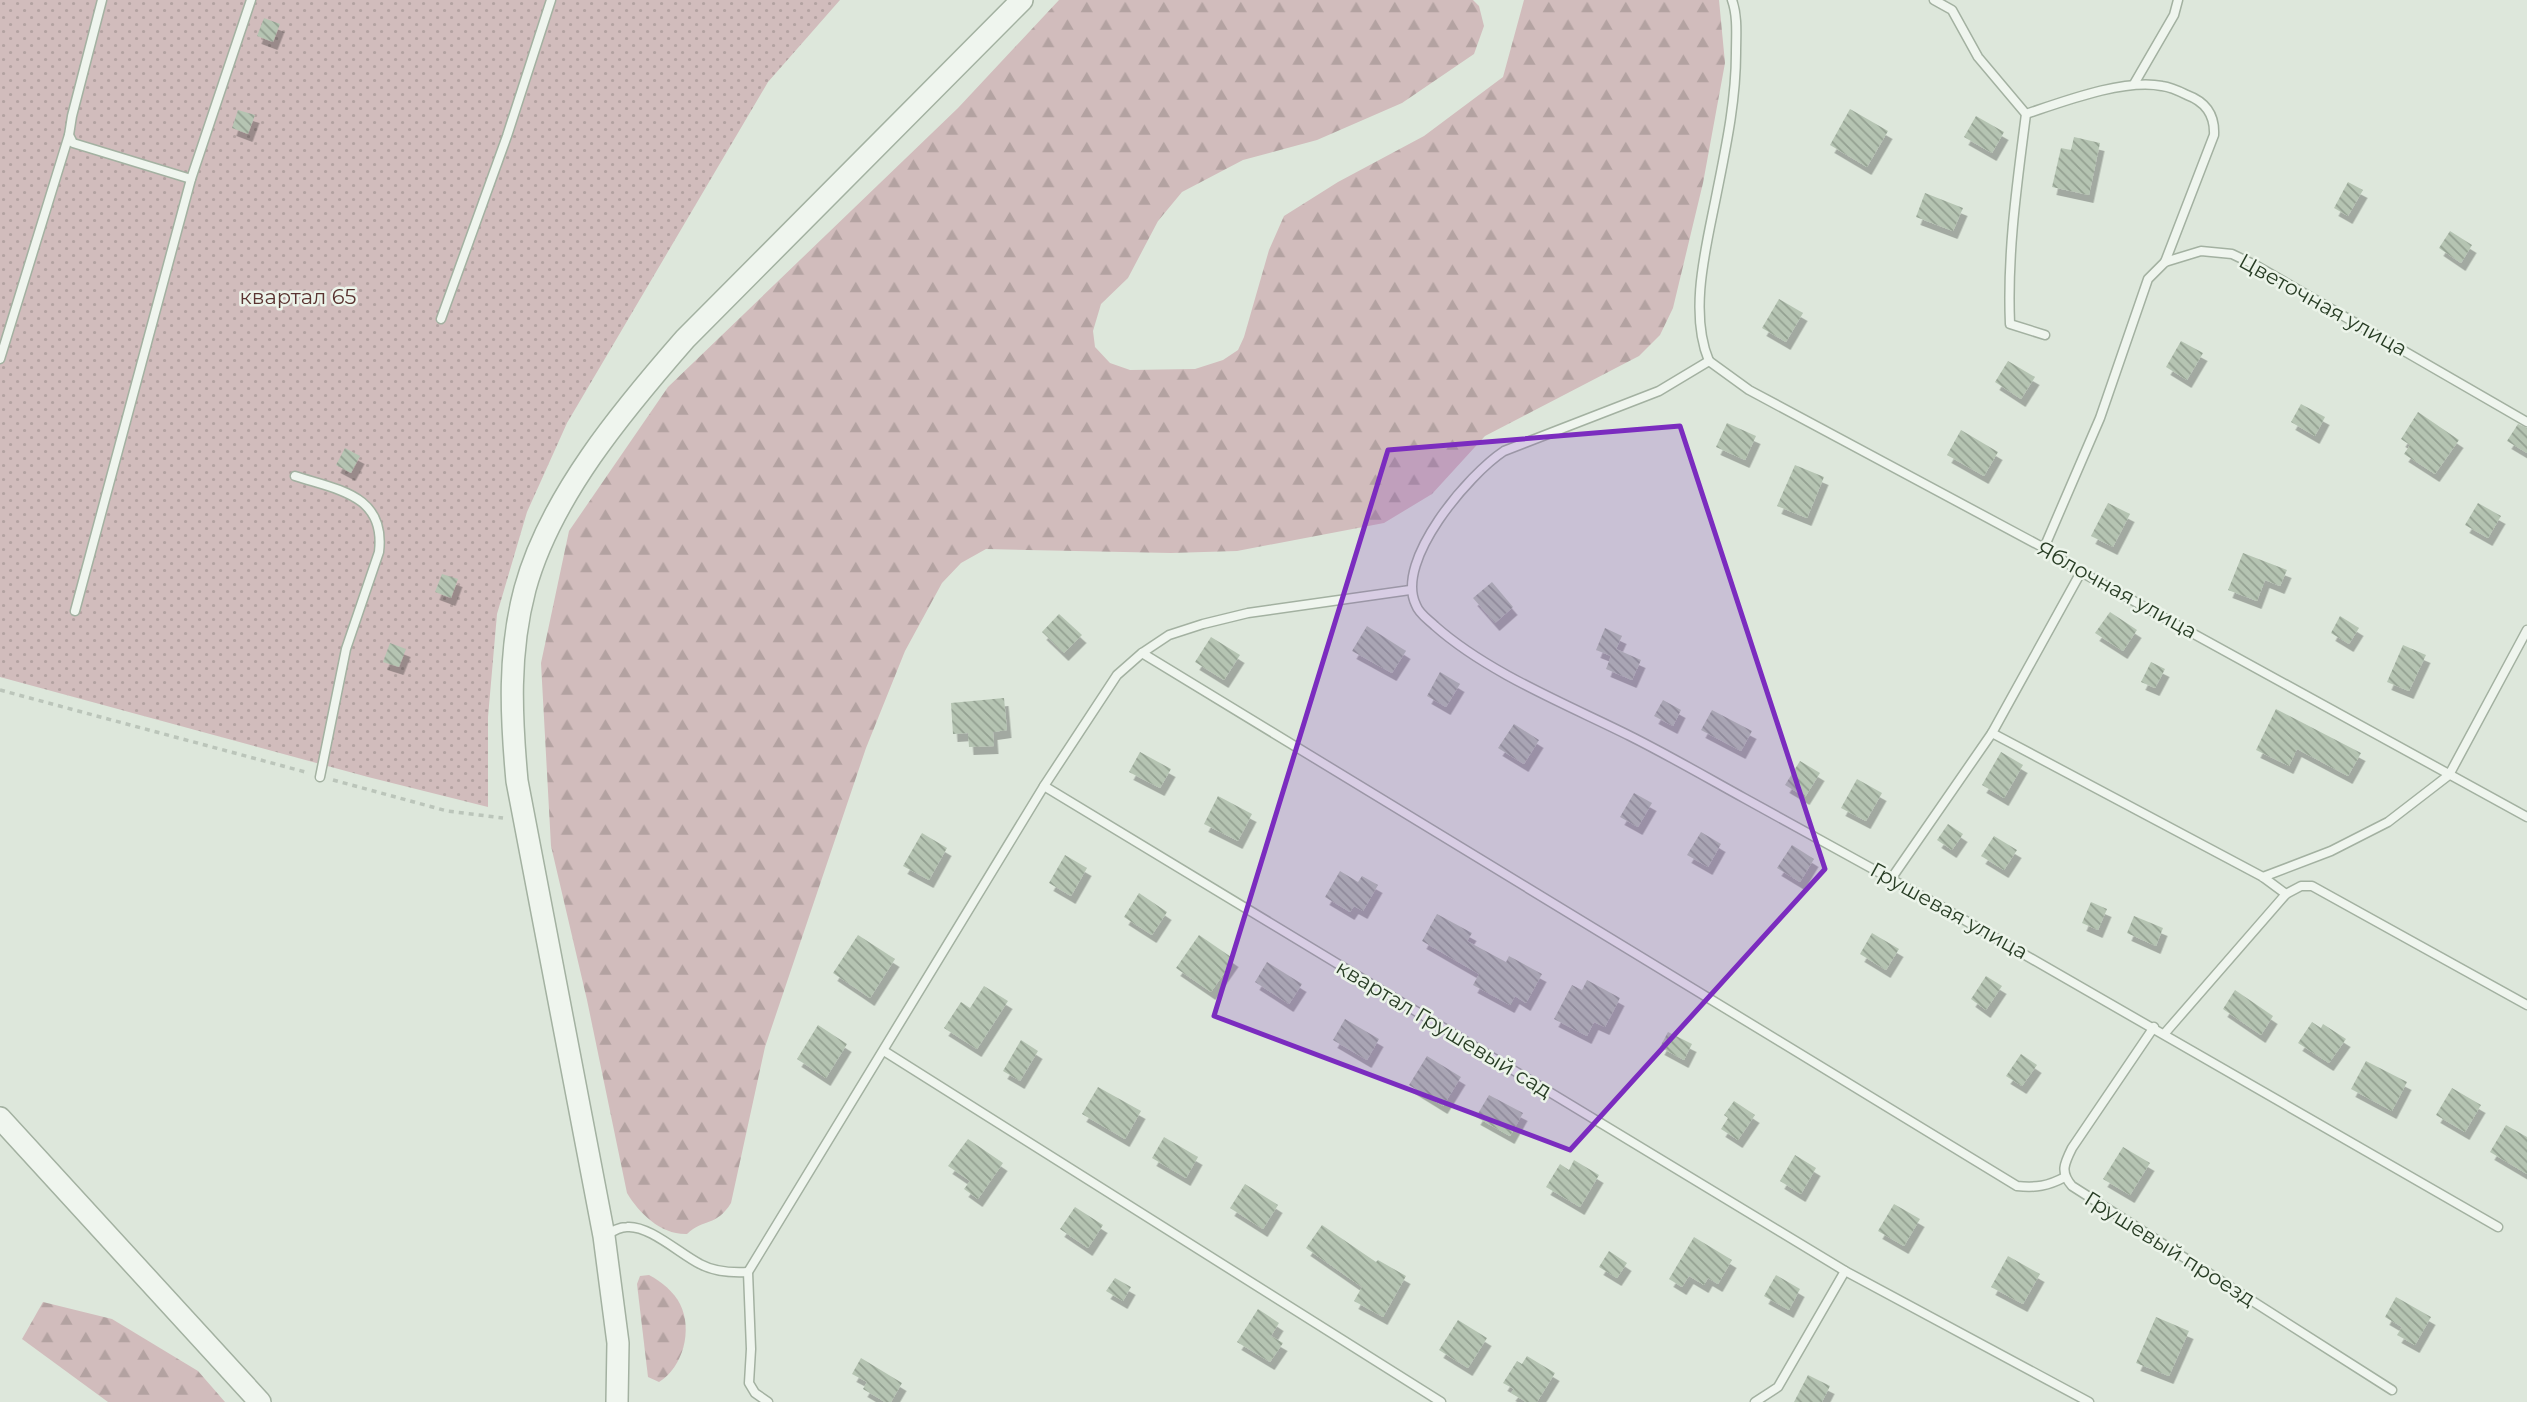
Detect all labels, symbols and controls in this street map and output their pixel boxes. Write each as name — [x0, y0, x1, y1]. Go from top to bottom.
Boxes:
street label: Цветочная улица — [2235, 248, 2412, 361]
park label: квартал 65 — [240, 284, 357, 309]
street label: Яблочная улица — [2033, 535, 2201, 644]
street label: Грушевая улица — [1866, 857, 2033, 964]
street label: квартал Грушевый сад — [1332, 954, 1556, 1103]
street label: Грушевый проезд — [2080, 1186, 2260, 1311]

